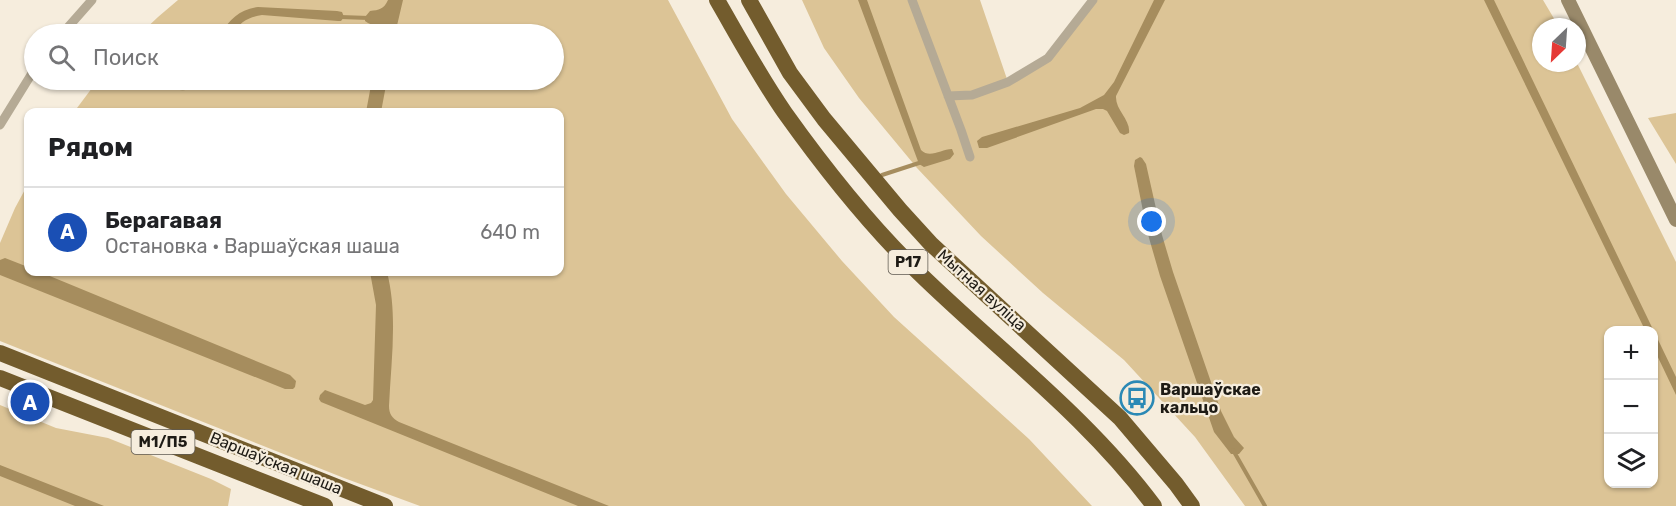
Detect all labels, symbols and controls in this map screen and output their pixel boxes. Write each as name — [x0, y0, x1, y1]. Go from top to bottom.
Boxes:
north arrow — [1532, 18, 1586, 72]
search box — [24, 24, 564, 90]
icon: search — [45, 41, 78, 74]
text: Поиск — [93, 44, 159, 71]
text: Рядом — [48, 132, 133, 163]
text: Берагавая — [105, 207, 222, 234]
your location — [1137, 207, 1166, 236]
text: A — [60, 220, 75, 244]
text: 640 m — [480, 220, 540, 244]
text: Остановка · Варшаўская шаша — [105, 234, 400, 258]
street label: Мытная вуліца — [934, 245, 1030, 335]
road number: Р17 — [888, 250, 928, 274]
map controls — [1604, 326, 1658, 488]
button: + — [1604, 326, 1658, 380]
pin: A — [10, 380, 50, 424]
bus stop icon: Варшаўскае кальцо — [1119, 380, 1155, 416]
place label: Варшаўскае кальцо — [1160, 380, 1261, 417]
button: − — [1604, 380, 1658, 434]
street label: Варшаўская шаша — [207, 428, 345, 498]
road number: М1/П5 — [132, 430, 195, 454]
button: layers — [1604, 434, 1658, 488]

